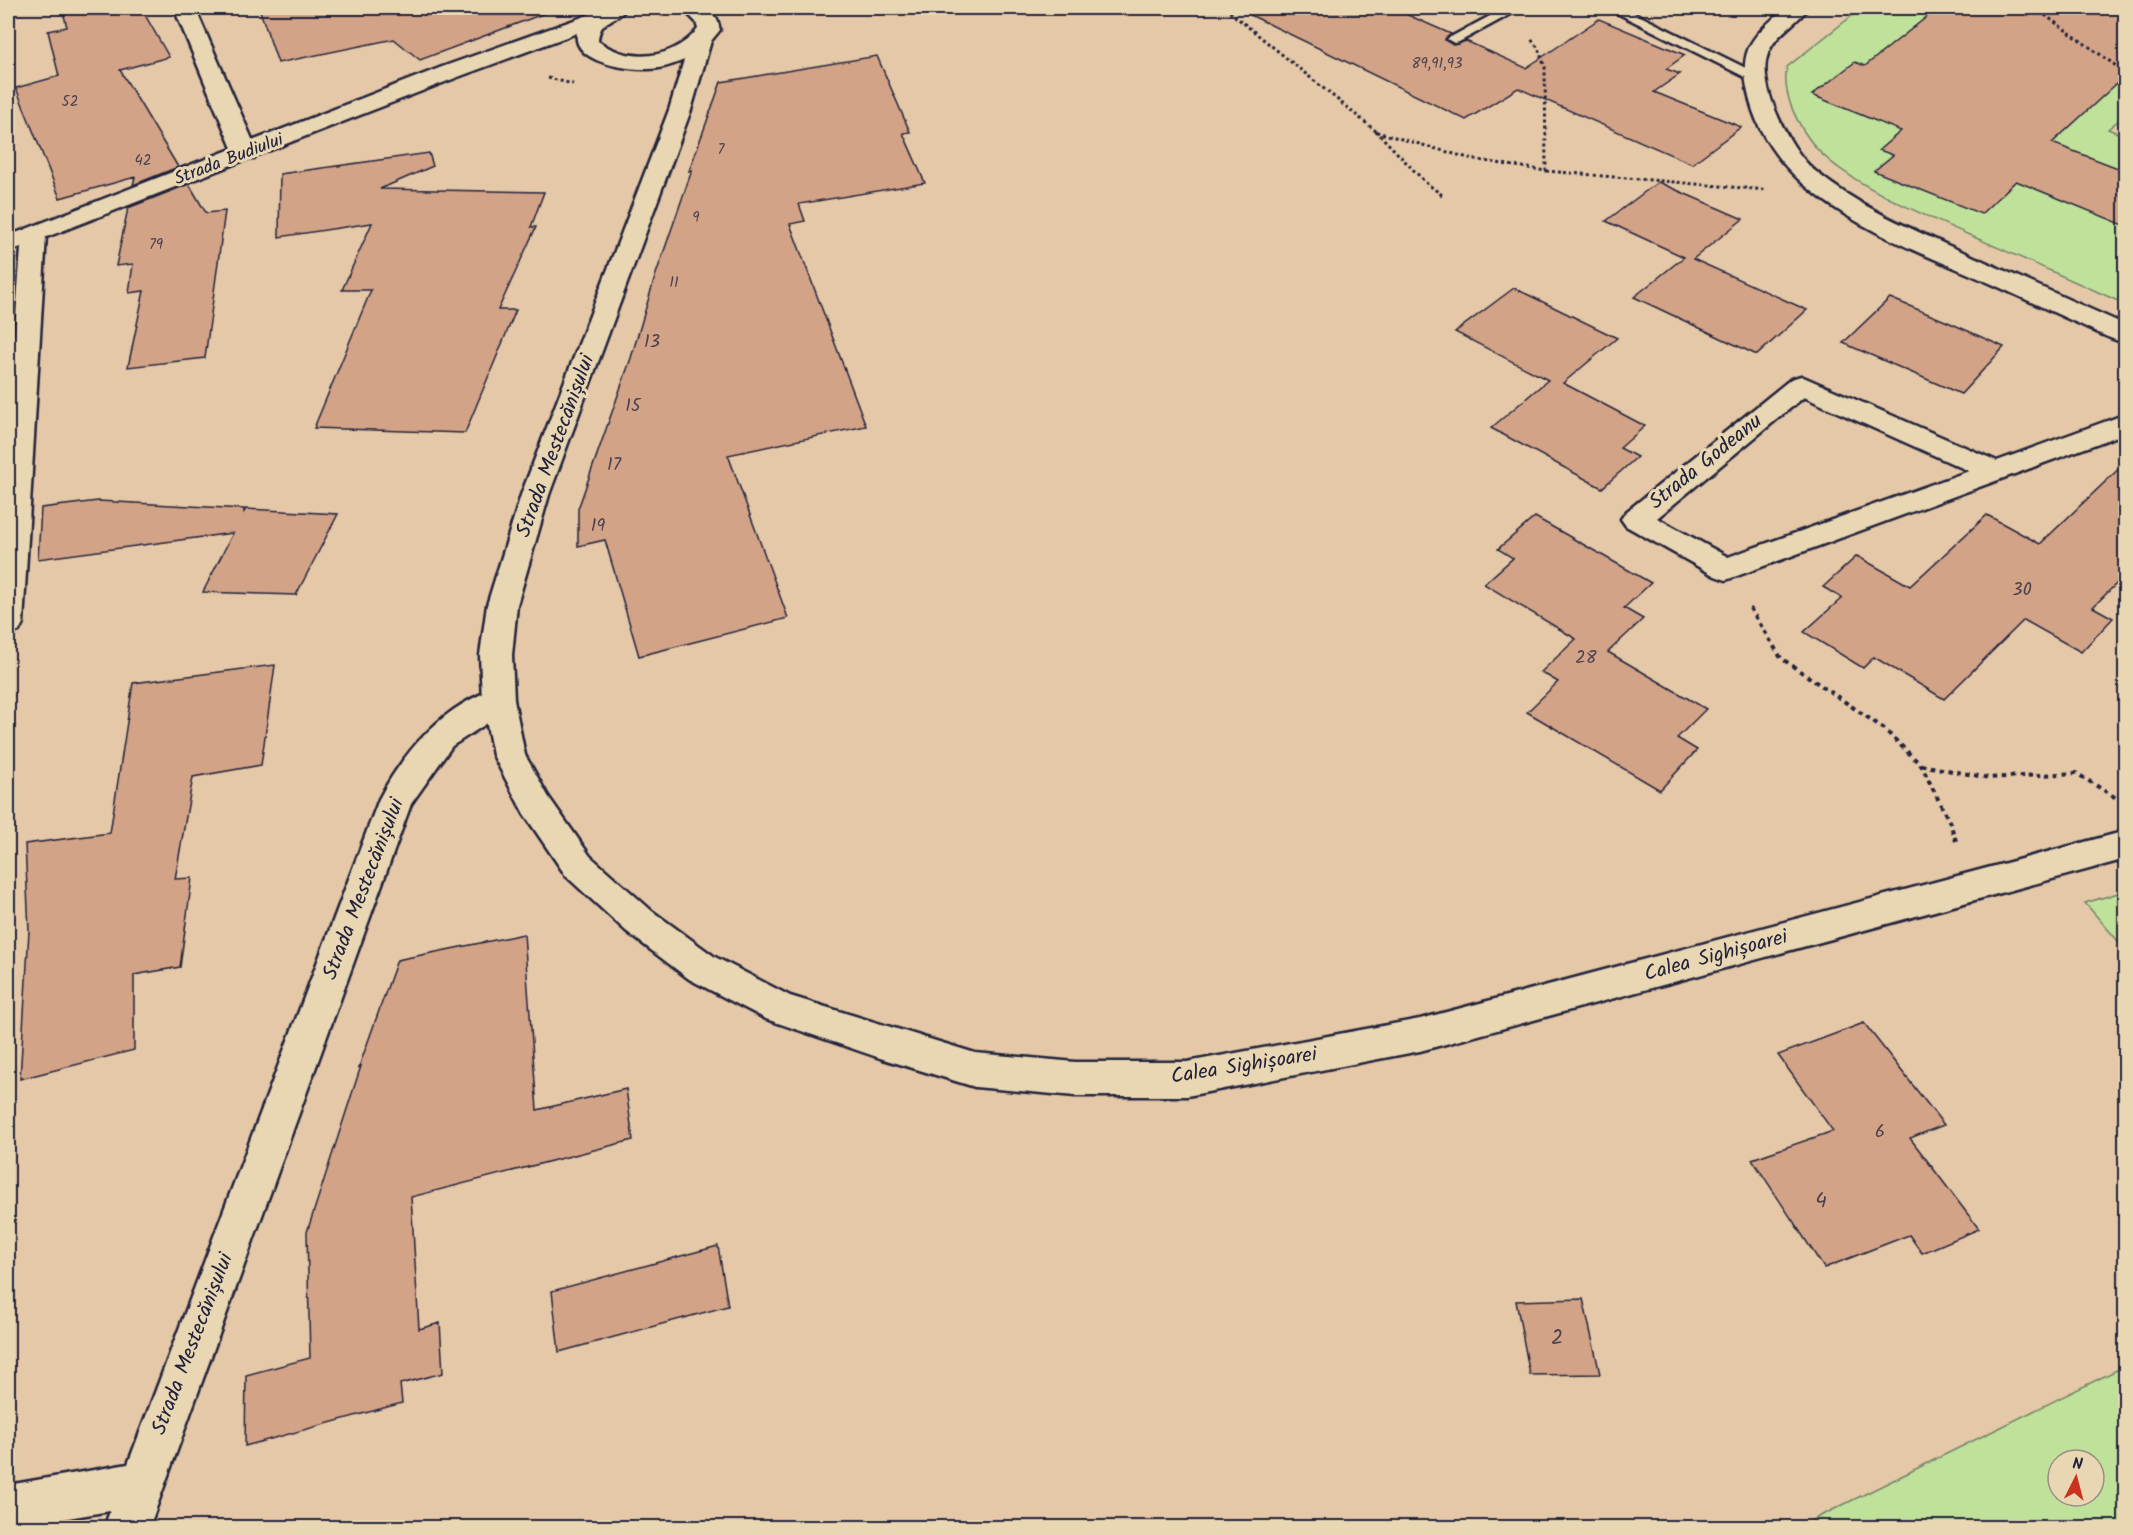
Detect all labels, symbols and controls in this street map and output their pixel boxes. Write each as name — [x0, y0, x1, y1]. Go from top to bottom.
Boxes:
house number: 89,91,93 — [1411, 52, 1463, 76]
house number: 52 — [62, 90, 78, 114]
street label: Strada Budiului — [170, 126, 289, 194]
house number: 7 — [718, 138, 726, 162]
house number: 42 — [135, 149, 151, 173]
house number: 9 — [692, 206, 700, 230]
house number: 79 — [149, 233, 164, 257]
house number: 11 — [669, 271, 679, 295]
house number: 13 — [644, 328, 660, 357]
street label: Strada Mestecănișului — [508, 349, 605, 542]
house number: 15 — [625, 392, 642, 421]
street label: Strada Godeanu — [1642, 406, 1770, 518]
house number: 17 — [607, 451, 622, 480]
house number: 19 — [591, 512, 605, 541]
house number: 30 — [2012, 576, 2032, 605]
house number: 28 — [1575, 644, 1597, 673]
street label: Strada Mestecănișului — [314, 792, 414, 985]
street label: Calea Sighișoarei — [1641, 921, 1792, 991]
street label: Calea Sighișoarei — [1169, 1038, 1320, 1094]
house number: 6 — [1875, 1118, 1885, 1147]
house number: 4 — [1815, 1185, 1827, 1218]
street label: Strada Mestecănișului — [143, 1247, 243, 1440]
house number: 2 — [1551, 1322, 1563, 1355]
north arrow — [2046, 1448, 2106, 1508]
text: N — [2071, 1452, 2084, 1478]

